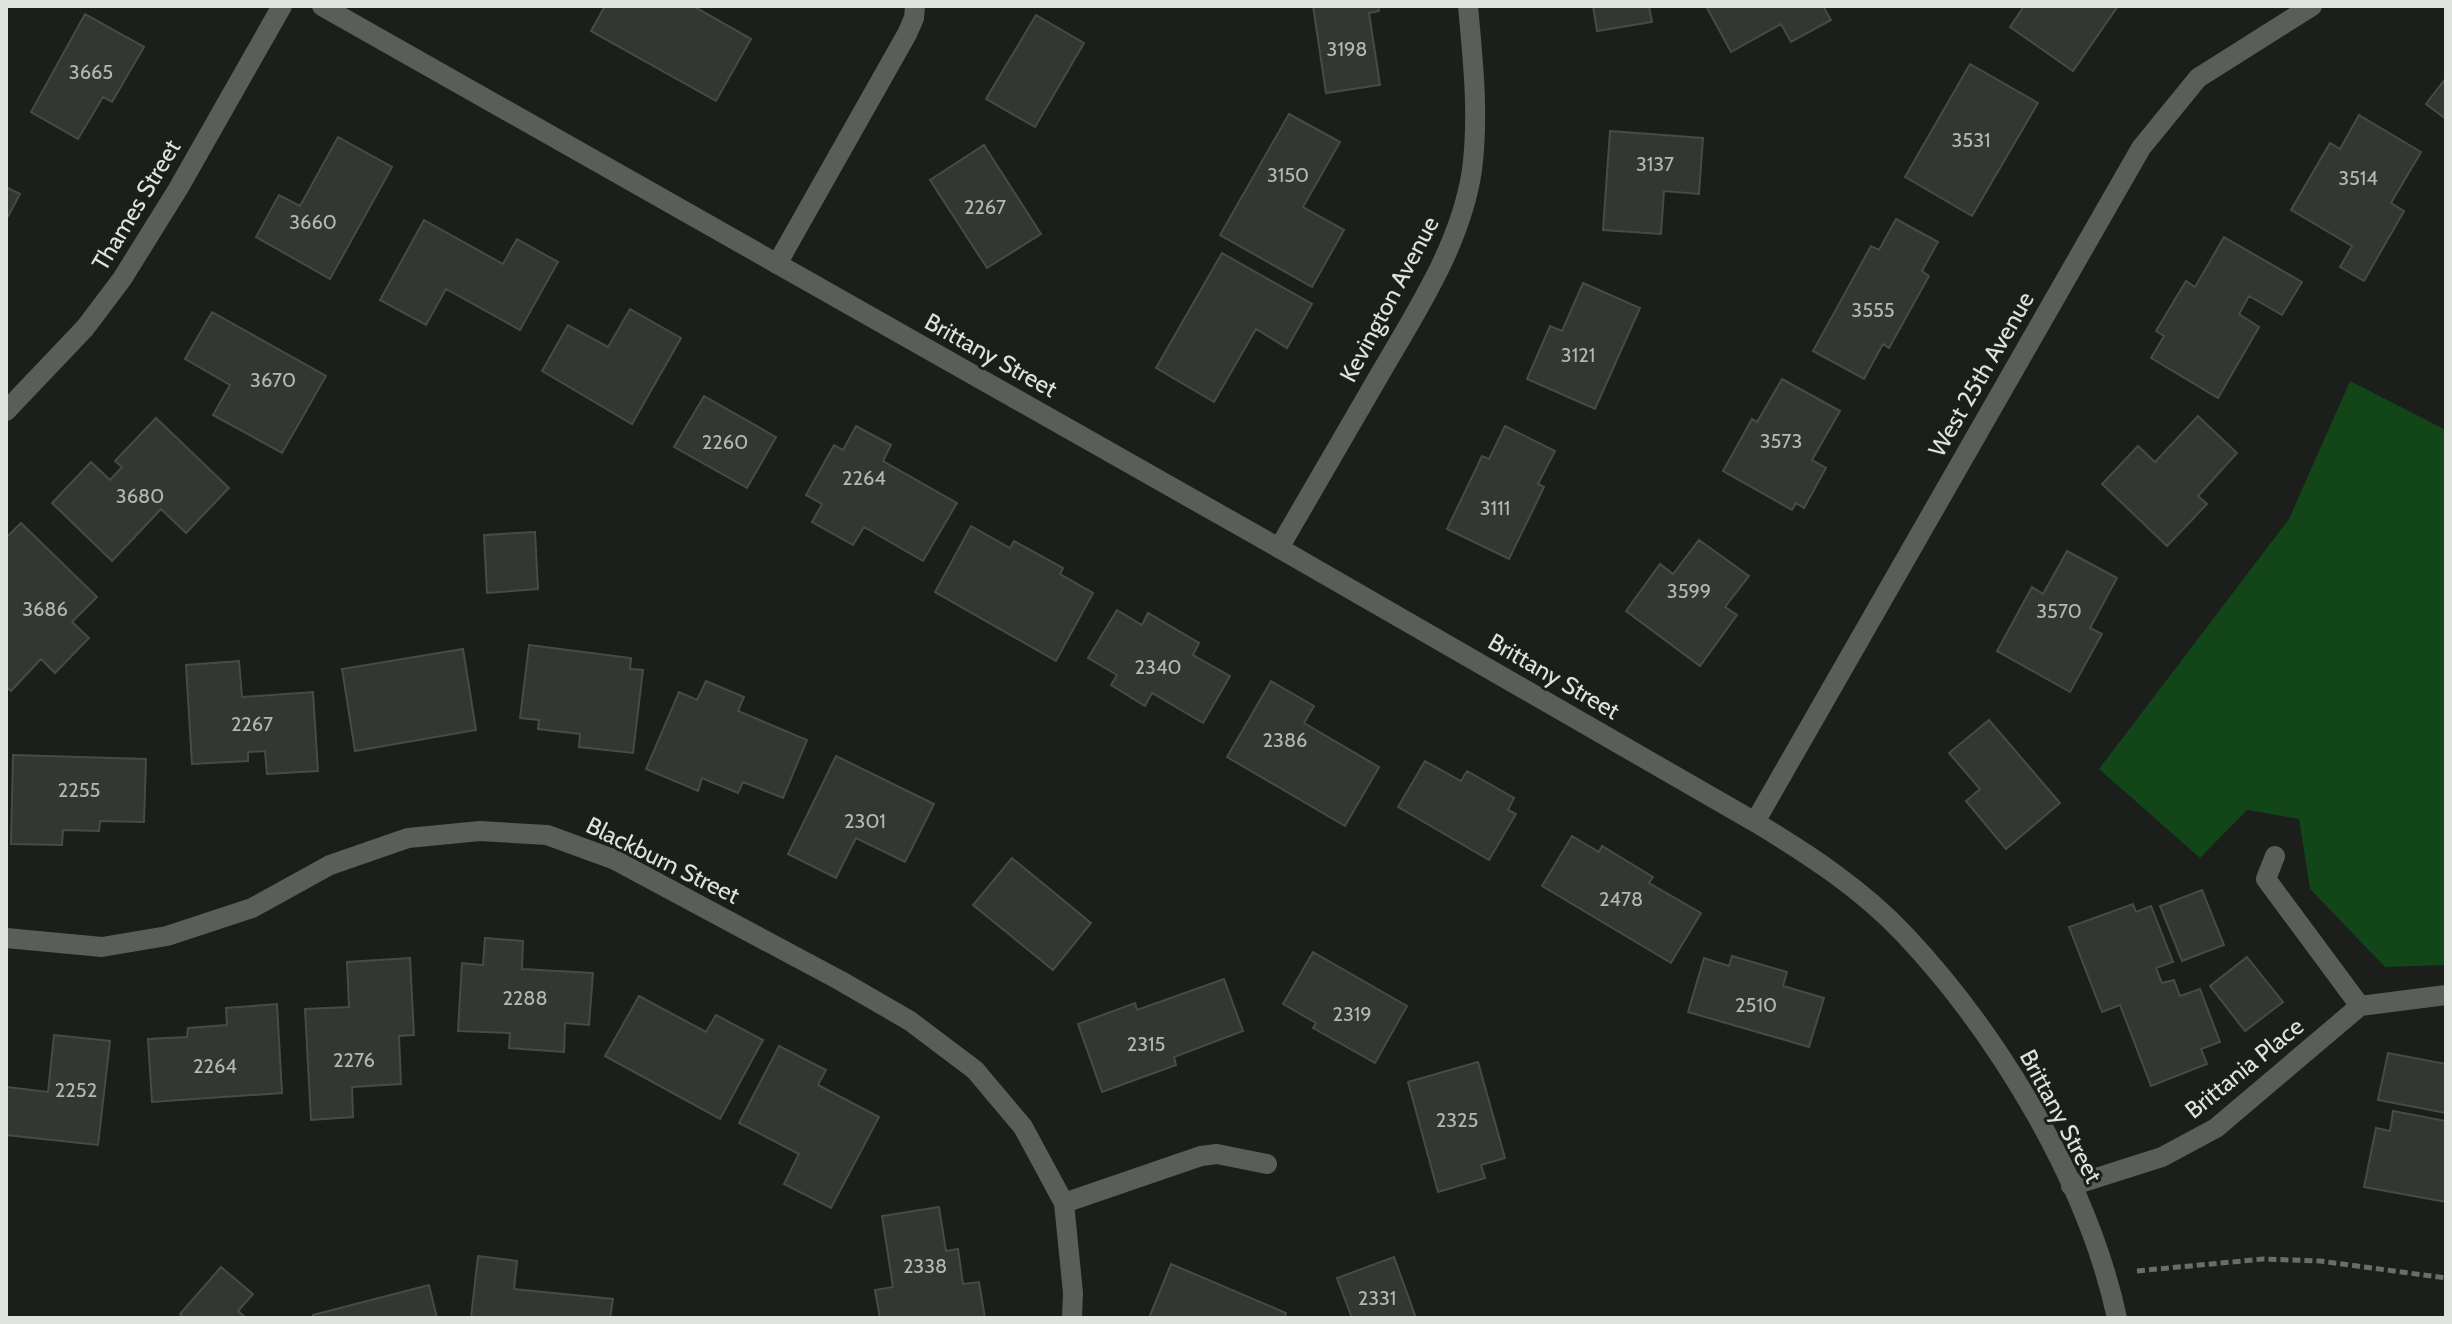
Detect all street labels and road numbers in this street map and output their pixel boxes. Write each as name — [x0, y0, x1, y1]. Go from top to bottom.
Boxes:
street label: Thames Street — [86, 134, 186, 276]
street label: Kevington Avenue — [1333, 211, 1445, 387]
street label: West 25th Avenue — [1922, 286, 2040, 462]
street label: Brittany Street — [920, 307, 1062, 403]
street label: Brittany Street — [1483, 627, 1625, 725]
street label: Blackburn Street — [582, 810, 744, 910]
street label: Brittania Place — [2179, 1011, 2309, 1125]
street label: Brittany Street — [2014, 1044, 2108, 1188]

